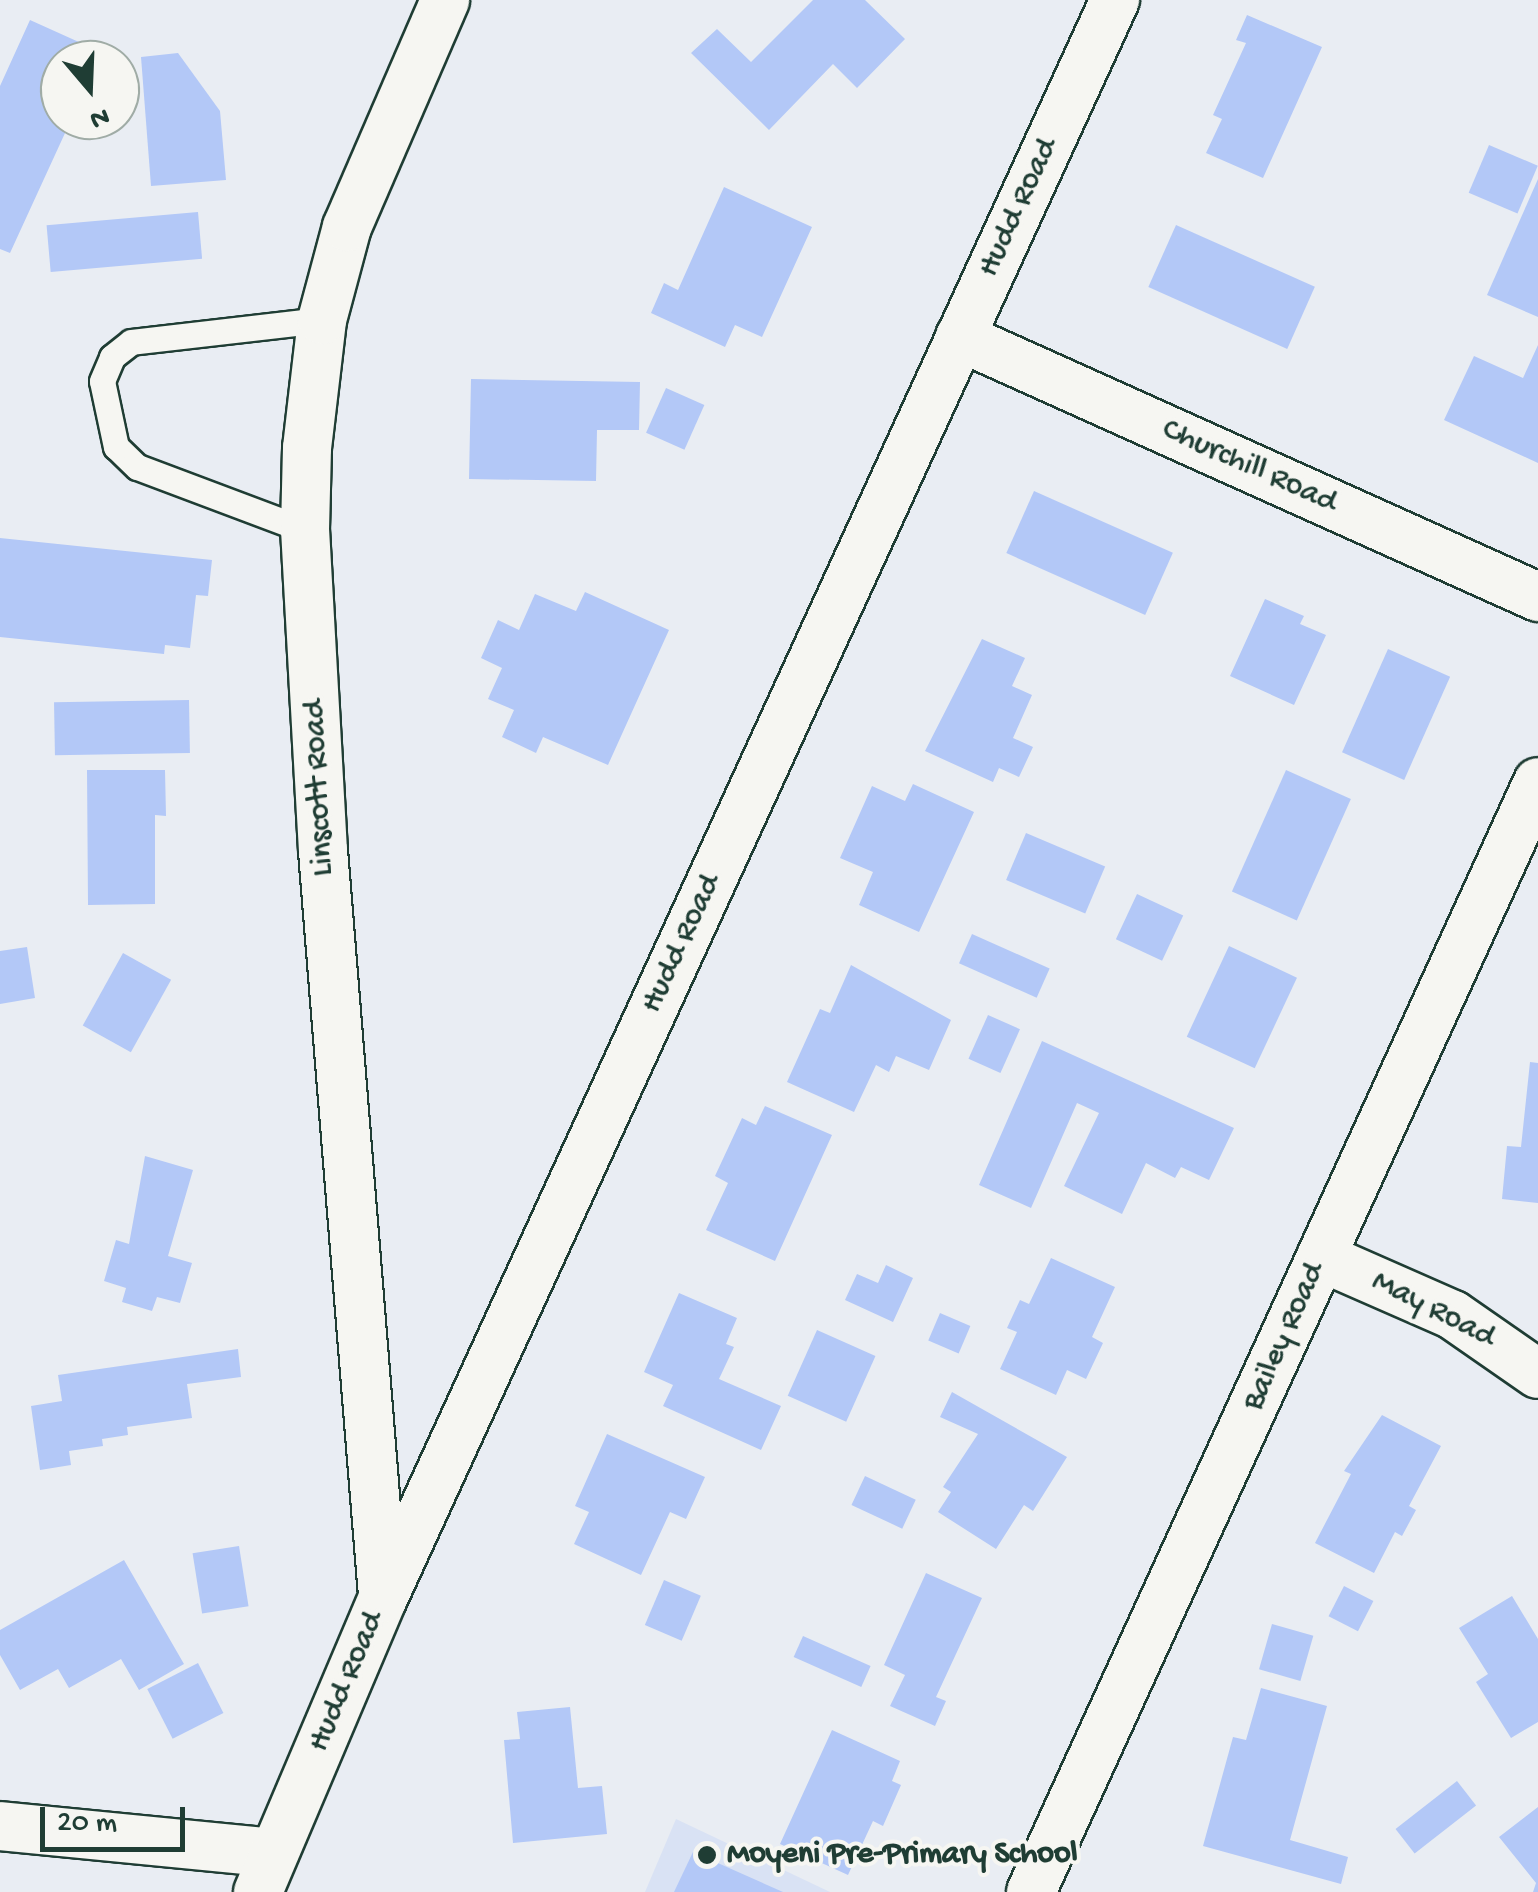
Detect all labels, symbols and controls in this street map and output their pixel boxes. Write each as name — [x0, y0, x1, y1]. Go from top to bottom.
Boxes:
north arrow — [40, 40, 140, 140]
text: N — [85, 98, 113, 136]
street label: Hudd Road — [970, 133, 1068, 283]
street label: Churchill Road — [1156, 411, 1342, 523]
street label: Linscott Road — [296, 699, 344, 877]
street label: Hudd Road — [633, 869, 731, 1019]
street label: Bailey Road — [1235, 1257, 1335, 1417]
street label: May Road — [1365, 1263, 1501, 1357]
street label: Hudd Road — [300, 1606, 394, 1758]
scale bar — [45, 1787, 190, 1849]
text: 20 m — [57, 1807, 117, 1842]
place label: Moyeni Pre-Primary School — [727, 1836, 1078, 1874]
marker: Moyeni Pre-Primary School — [696, 1844, 718, 1866]

